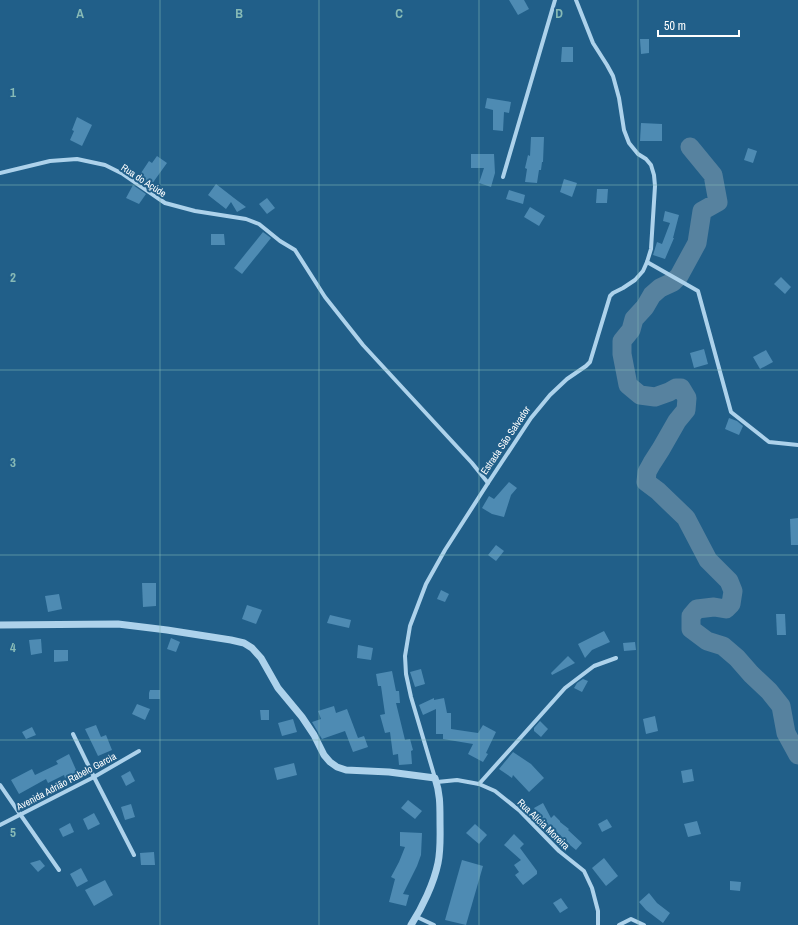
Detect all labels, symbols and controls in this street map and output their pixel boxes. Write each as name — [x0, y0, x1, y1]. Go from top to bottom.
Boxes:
text: A — [76, 5, 84, 22]
text: B — [235, 5, 243, 22]
text: C — [395, 5, 403, 22]
text: D — [555, 5, 563, 22]
scale bar — [658, 12, 739, 38]
text: 50 m — [664, 18, 686, 34]
text: 1 — [10, 84, 16, 101]
street label: Rua do Açúde — [119, 161, 169, 200]
text: 2 — [10, 269, 16, 286]
street label: Estrada São Salvador — [478, 403, 533, 477]
text: 3 — [10, 454, 16, 471]
text: 4 — [10, 639, 16, 656]
street label: Avenida Adrião Rabelo Garcia — [13, 749, 119, 814]
street label: Rua Alícia Moreira — [515, 796, 573, 853]
text: 5 — [10, 824, 16, 841]

